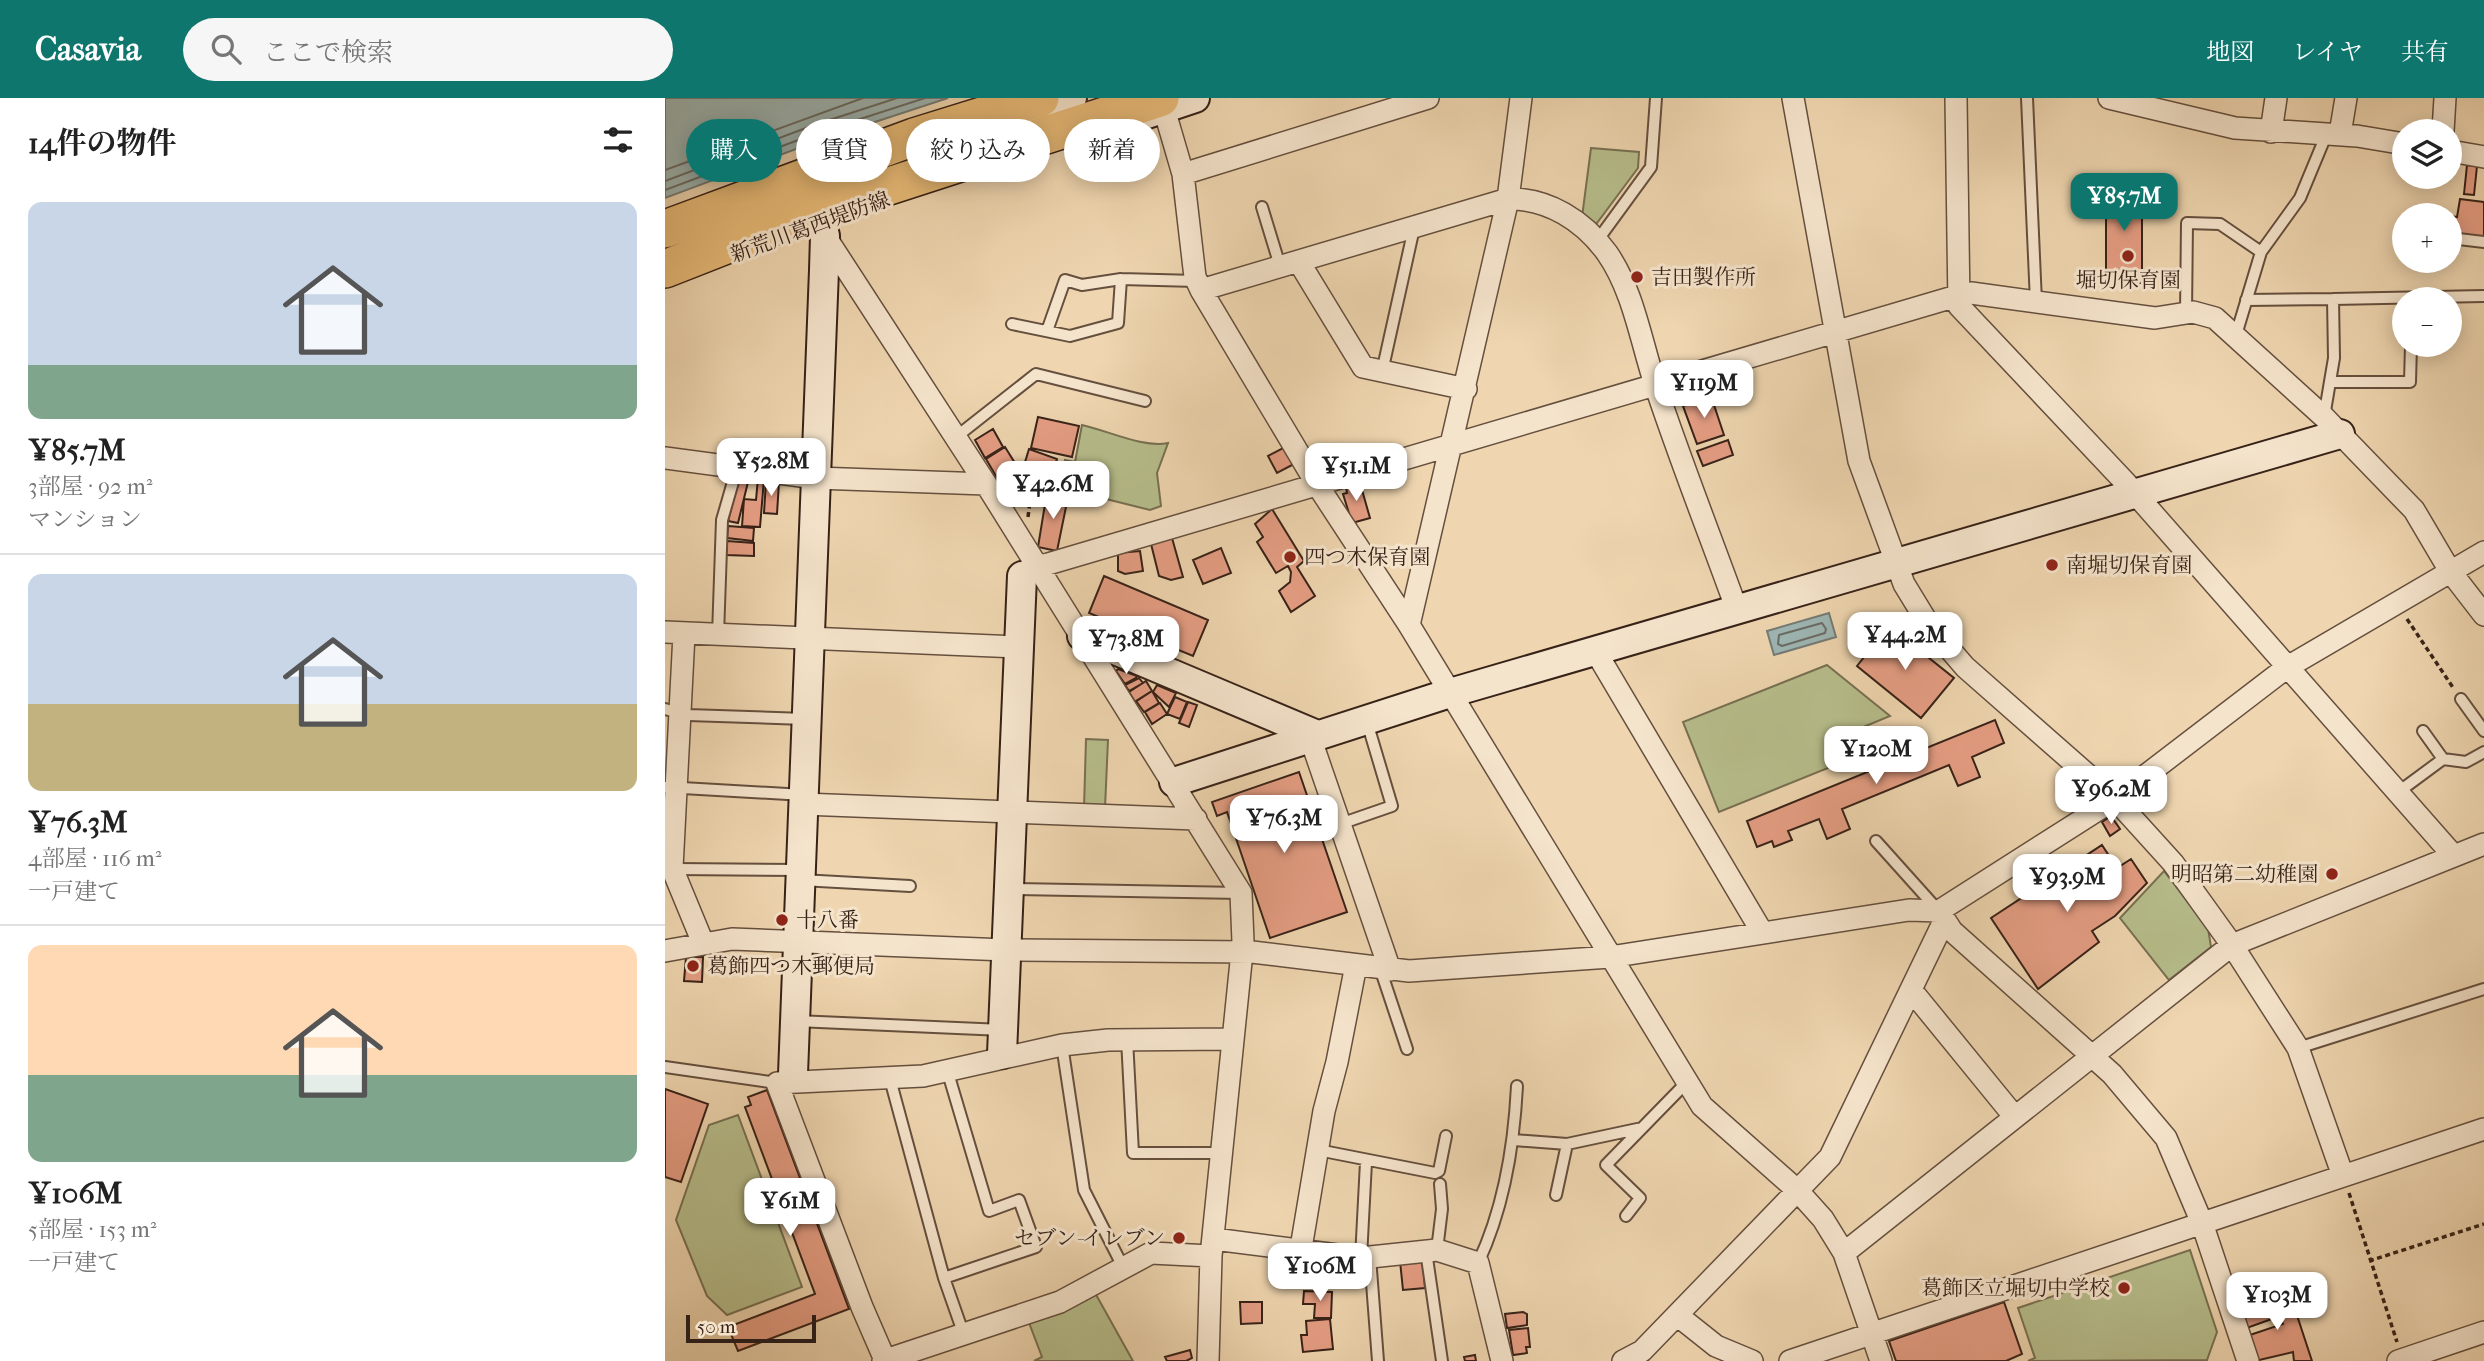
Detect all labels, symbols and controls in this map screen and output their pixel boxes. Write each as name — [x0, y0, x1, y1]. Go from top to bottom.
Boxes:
search box — [183, 18, 673, 81]
text: Casavia — [35, 30, 141, 69]
icon: search — [207, 30, 245, 68]
text: ここで検索 — [263, 37, 393, 68]
text: 地図 — [2206, 38, 2254, 66]
text: レイヤ — [2292, 38, 2363, 66]
text: 共有 — [2401, 38, 2449, 66]
chip: 購入 — [686, 119, 782, 182]
chip: 賃貸 — [796, 119, 892, 182]
chip: 絞り込み — [906, 119, 1050, 182]
chip: 新着 — [1064, 119, 1160, 182]
map controls — [2392, 119, 2462, 357]
button: layers — [2392, 119, 2462, 189]
icon: filters — [599, 121, 637, 159]
text: 14件の物件 — [28, 126, 176, 161]
pin: ¥85.7M — [2067, 174, 2181, 233]
text: ¥85.7M — [2087, 182, 2161, 209]
street label: 新荒川葛西堤防線 — [727, 187, 893, 267]
button: + — [2392, 203, 2462, 273]
icon: home — [270, 247, 396, 373]
marker: 堀切保育園 — [2120, 248, 2136, 264]
place label: 吉田製作所 — [1651, 265, 1756, 289]
place label: 堀切保育園 — [2076, 268, 2181, 292]
marker: 吉田製作所 — [1629, 269, 1645, 285]
button: − — [2392, 287, 2462, 357]
pin: ¥119M — [1655, 360, 1753, 420]
text: ¥119M — [1670, 369, 1738, 396]
text: ¥85.7M — [28, 433, 125, 468]
pin: ¥52.8M — [714, 438, 828, 498]
pin: ¥51.1M — [1299, 444, 1413, 503]
text: ¥52.8M — [733, 447, 809, 474]
text: ¥51.1M — [1321, 452, 1391, 479]
pin: ¥42.6M — [996, 462, 1110, 521]
text: ¥42.6M — [1012, 470, 1094, 497]
text: 3部屋 · 92 m² — [28, 473, 152, 500]
text: マンション — [28, 506, 142, 533]
place label: 四つ木保育園 — [1304, 545, 1430, 569]
marker: 四つ木保育園 — [1282, 549, 1298, 565]
place label: 南堀切保育園 — [2066, 553, 2192, 577]
marker: 南堀切保育園 — [2044, 557, 2060, 573]
pin: ¥44.2M — [1848, 612, 1962, 672]
pin: ¥73.8M — [1069, 616, 1183, 676]
icon: home — [270, 619, 396, 745]
text: ¥44.2M — [1863, 621, 1947, 648]
text: ¥73.8M — [1088, 625, 1164, 652]
pin: ¥120M — [1827, 726, 1925, 786]
text: ¥120M — [1840, 735, 1912, 762]
pin: ¥96.2M — [2054, 766, 2168, 826]
text: ¥96.2M — [2071, 775, 2151, 802]
pin: ¥76.3M — [1227, 796, 1341, 855]
text: ¥76.3M — [1246, 804, 1322, 831]
text: ¥76.3M — [28, 805, 128, 840]
text: 4部屋 · 116 m² — [28, 845, 161, 872]
pin: ¥93.9M — [2010, 854, 2124, 914]
place label: 明昭第二幼稚園 — [2171, 862, 2318, 886]
text: ¥93.9M — [2029, 863, 2105, 890]
marker: 明昭第二幼稚園 — [2324, 866, 2340, 882]
text: 一戸建て — [28, 878, 120, 905]
place label: 十八番 — [796, 908, 859, 932]
marker: 十八番 — [774, 912, 790, 928]
place label: 葛飾四つ木郵便局 — [707, 954, 875, 978]
marker: 葛飾四つ木郵便局 — [685, 958, 701, 974]
icon: home — [270, 990, 396, 1116]
text: ¥106M — [28, 1176, 122, 1211]
pin: ¥61M — [749, 1178, 831, 1238]
text: ¥61M — [760, 1187, 820, 1214]
text: 5部屋 · 153 m² — [28, 1216, 156, 1243]
place label: セブン-イレブン — [1014, 1226, 1165, 1250]
marker: セブン-イレブン — [1171, 1230, 1187, 1246]
pin: ¥106M — [1271, 1244, 1369, 1303]
text: 一戸建て — [28, 1249, 120, 1276]
text: ¥106M — [1284, 1252, 1356, 1279]
pin: ¥103M — [2228, 1272, 2326, 1332]
place label: 葛飾区立堀切中学校 — [1921, 1276, 2110, 1300]
marker: 葛飾区立堀切中学校 — [2116, 1280, 2132, 1296]
text: ¥103M — [2242, 1281, 2312, 1308]
scale bar — [686, 1312, 815, 1344]
text: 50 m — [697, 1316, 736, 1338]

